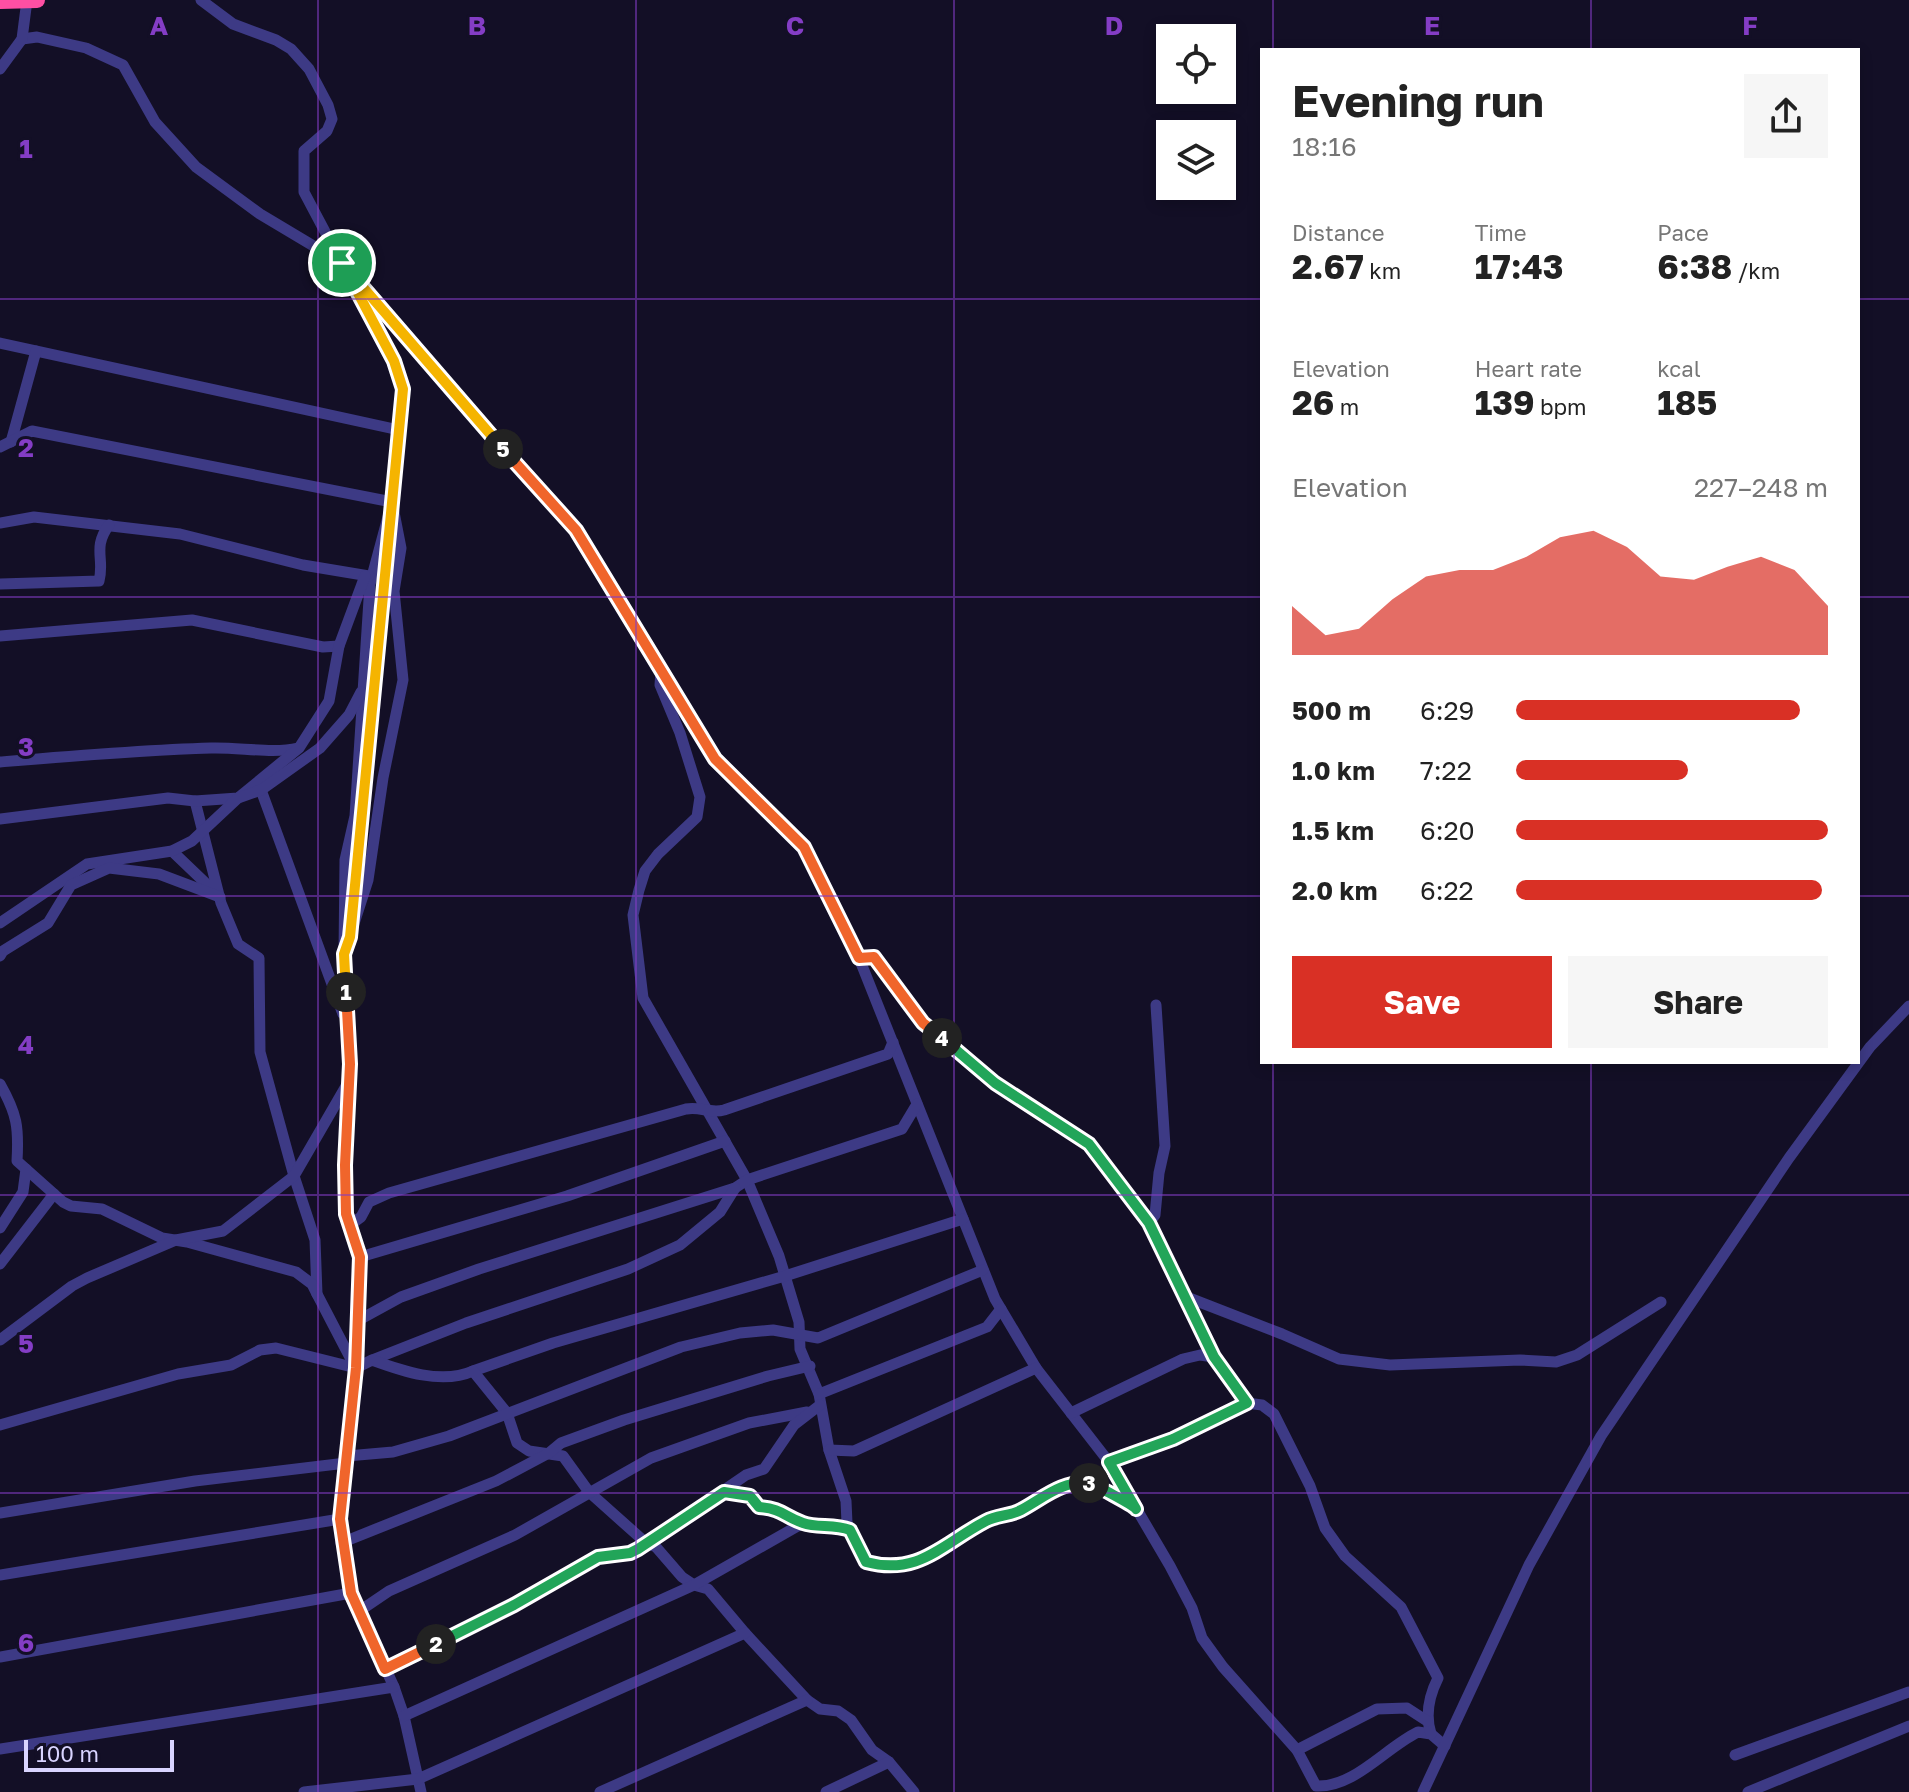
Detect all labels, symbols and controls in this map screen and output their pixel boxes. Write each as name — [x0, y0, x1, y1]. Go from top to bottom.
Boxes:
text: A — [150, 10, 169, 41]
text: B — [468, 10, 486, 41]
text: C — [786, 10, 804, 41]
text: D — [1105, 10, 1123, 41]
text: E — [1424, 10, 1440, 41]
text: F — [1742, 10, 1758, 41]
map controls — [1156, 24, 1236, 200]
button: locate — [1156, 24, 1236, 104]
text: Evening run — [1292, 74, 1544, 127]
button: share — [1744, 74, 1828, 158]
button: layers — [1156, 120, 1236, 200]
text: 18:16 — [1292, 131, 1357, 162]
text: 1 — [19, 133, 33, 164]
text: Distance — [1292, 219, 1384, 246]
text: Time — [1475, 219, 1526, 246]
text: Pace — [1657, 219, 1709, 246]
pin — [308, 229, 376, 297]
icon: arrive — [320, 241, 364, 285]
text: 2.67 — [1292, 246, 1364, 286]
text: 17:43 — [1475, 246, 1564, 286]
text: 6:38 — [1657, 246, 1732, 286]
text: km — [1364, 257, 1401, 284]
text: /km — [1732, 257, 1780, 284]
text: Elevation — [1292, 355, 1390, 382]
text: Heart rate — [1475, 355, 1582, 382]
text: kcal — [1657, 355, 1701, 382]
text: 26 — [1292, 382, 1334, 422]
text: 139 — [1475, 382, 1535, 422]
text: 185 — [1657, 382, 1717, 422]
text: m — [1334, 393, 1359, 420]
text: bpm — [1535, 393, 1587, 420]
pin: 5 — [483, 429, 523, 469]
text: 2 — [18, 432, 34, 463]
text: 5 — [496, 435, 510, 462]
text: Elevation — [1292, 472, 1408, 503]
text: 227–248 m — [1694, 472, 1828, 503]
text: 500 m — [1292, 695, 1371, 726]
text: 6:29 — [1420, 695, 1474, 726]
text: 3 — [18, 731, 34, 762]
text: 1.0 km — [1292, 755, 1375, 786]
text: 7:22 — [1420, 755, 1472, 786]
text: 1.5 km — [1292, 815, 1374, 846]
text: 6:20 — [1420, 815, 1475, 846]
text: 2.0 km — [1292, 875, 1377, 906]
text: 6:22 — [1420, 875, 1474, 906]
button: Save — [1292, 956, 1552, 1048]
button: Share — [1568, 956, 1828, 1048]
pin: 1 — [326, 972, 366, 1012]
text: 1 — [340, 978, 352, 1005]
pin: 4 — [922, 1018, 962, 1058]
text: 4 — [935, 1024, 949, 1051]
text: 4 — [18, 1029, 34, 1060]
text: 5 — [18, 1328, 34, 1359]
pin: 3 — [1069, 1463, 1109, 1503]
text: 3 — [1082, 1469, 1096, 1496]
pin: 2 — [416, 1624, 456, 1664]
text: 6 — [18, 1627, 34, 1658]
text: 2 — [429, 1630, 443, 1657]
scale bar — [24, 1736, 174, 1772]
text: 100 m — [36, 1740, 99, 1767]

